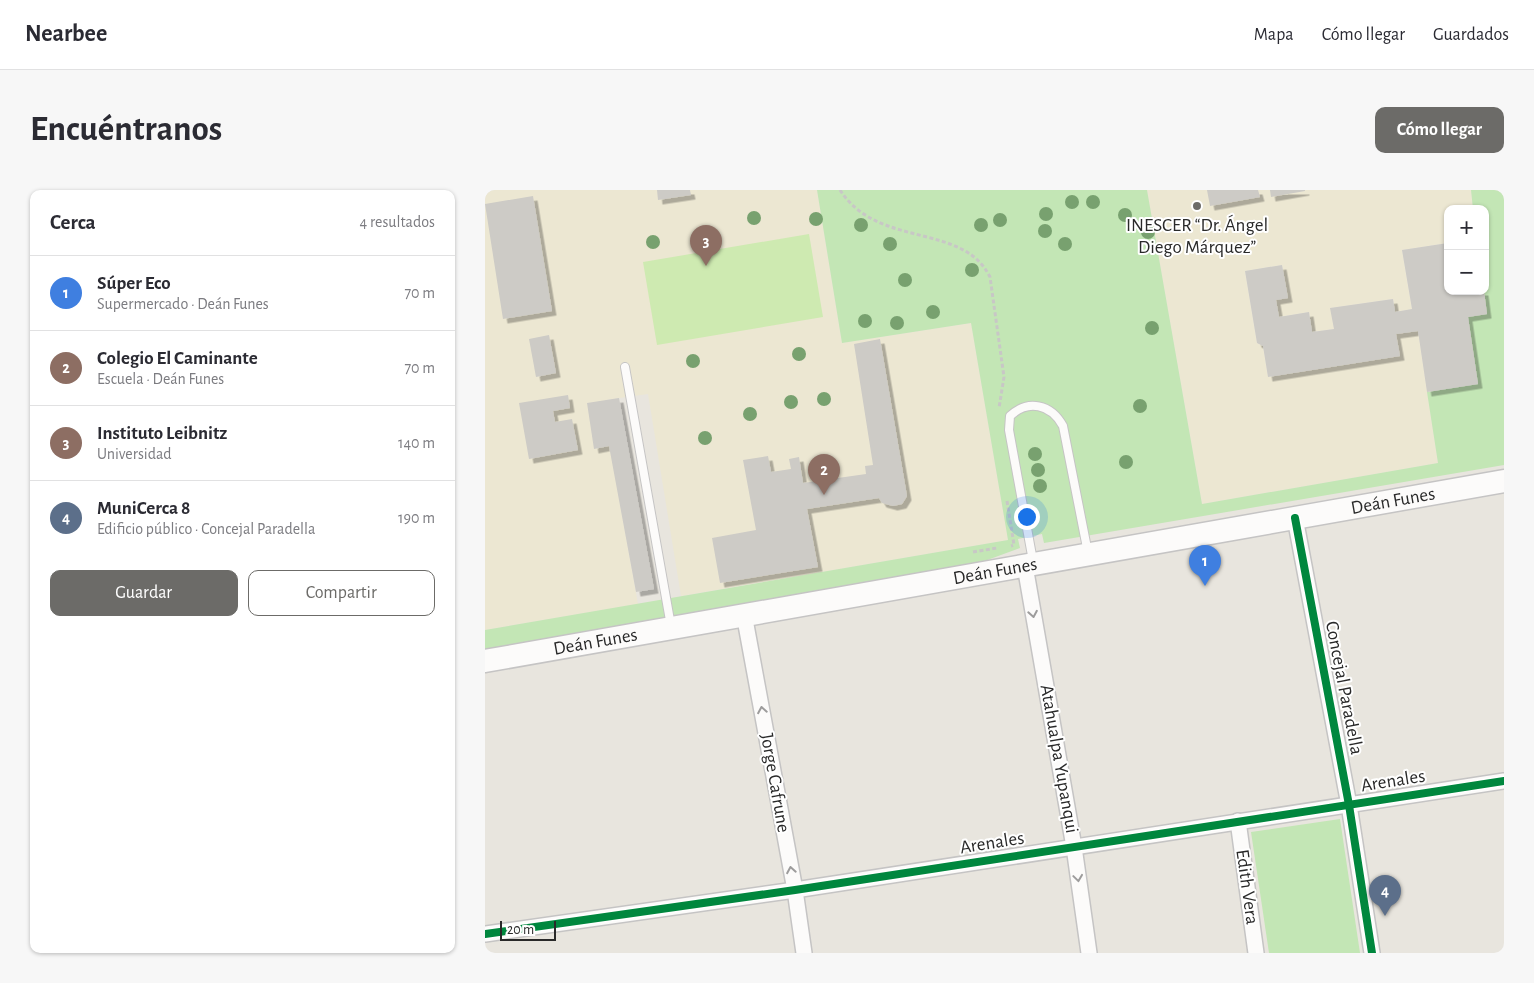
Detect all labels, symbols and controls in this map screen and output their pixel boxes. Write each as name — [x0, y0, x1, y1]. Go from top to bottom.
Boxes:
text: Nearbee — [25, 22, 107, 46]
text: Mapa — [1254, 26, 1294, 44]
text: Cómo llegar — [1322, 26, 1405, 44]
text: Guardados — [1433, 26, 1509, 44]
button: Cómo llegar — [1375, 107, 1504, 153]
text: Encuéntranos — [30, 112, 222, 147]
marker: INESCER “Dr. Ángel Diego Márquez” — [1191, 200, 1203, 212]
map controls — [1444, 205, 1489, 295]
button: + — [1444, 205, 1489, 250]
text: Cerca — [50, 212, 96, 233]
text: 4 resultados — [360, 214, 435, 230]
place label: INESCER “Dr. Ángel Diego Márquez” — [1126, 214, 1268, 257]
pin: 3 — [690, 225, 722, 266]
button: − — [1444, 250, 1489, 295]
text: Súper Eco — [97, 274, 171, 293]
text: 1 — [63, 285, 69, 301]
text: 70 m — [404, 285, 435, 301]
text: Supermercado · Deán Funes — [97, 296, 269, 312]
text: Colegio El Caminante — [97, 349, 258, 368]
text: 2 — [62, 360, 70, 376]
text: 70 m — [404, 360, 435, 376]
text: Escuela · Deán Funes — [97, 371, 224, 387]
text: Instituto Leibnitz — [97, 424, 227, 443]
text: 3 — [63, 435, 69, 451]
text: 140 m — [398, 435, 435, 451]
text: Universidad — [97, 446, 172, 462]
pin: 2 — [808, 454, 840, 495]
street label: Deán Funes — [1349, 484, 1436, 517]
text: MuniCerca 8 — [97, 499, 190, 518]
your location — [1014, 504, 1040, 530]
text: 4 — [62, 510, 70, 526]
text: 190 m — [398, 510, 435, 526]
text: Edificio público · Concejal Paradella — [97, 521, 315, 537]
pin: 1 — [1189, 545, 1221, 586]
street label: Deán Funes — [952, 554, 1039, 588]
button: Guardar — [50, 570, 238, 616]
button: Compartir — [248, 570, 435, 616]
one-way arrow — [1028, 610, 1038, 619]
street label: Concejal Paradella — [1322, 620, 1366, 757]
street label: Deán Funes — [552, 625, 639, 658]
street label: Atahualpa Yupanqui — [1037, 683, 1081, 835]
one-way arrow — [758, 706, 768, 715]
street label: Jorge Cafrune — [757, 732, 793, 834]
street label: Arenales — [1360, 767, 1426, 795]
street label: Arenales — [959, 829, 1025, 857]
street label: Edith Vera — [1232, 848, 1262, 926]
one-way arrow — [787, 866, 797, 875]
one-way arrow — [1073, 874, 1083, 882]
pin: 4 — [1369, 875, 1401, 916]
scale bar — [500, 918, 556, 941]
text: 20 m — [507, 923, 534, 937]

